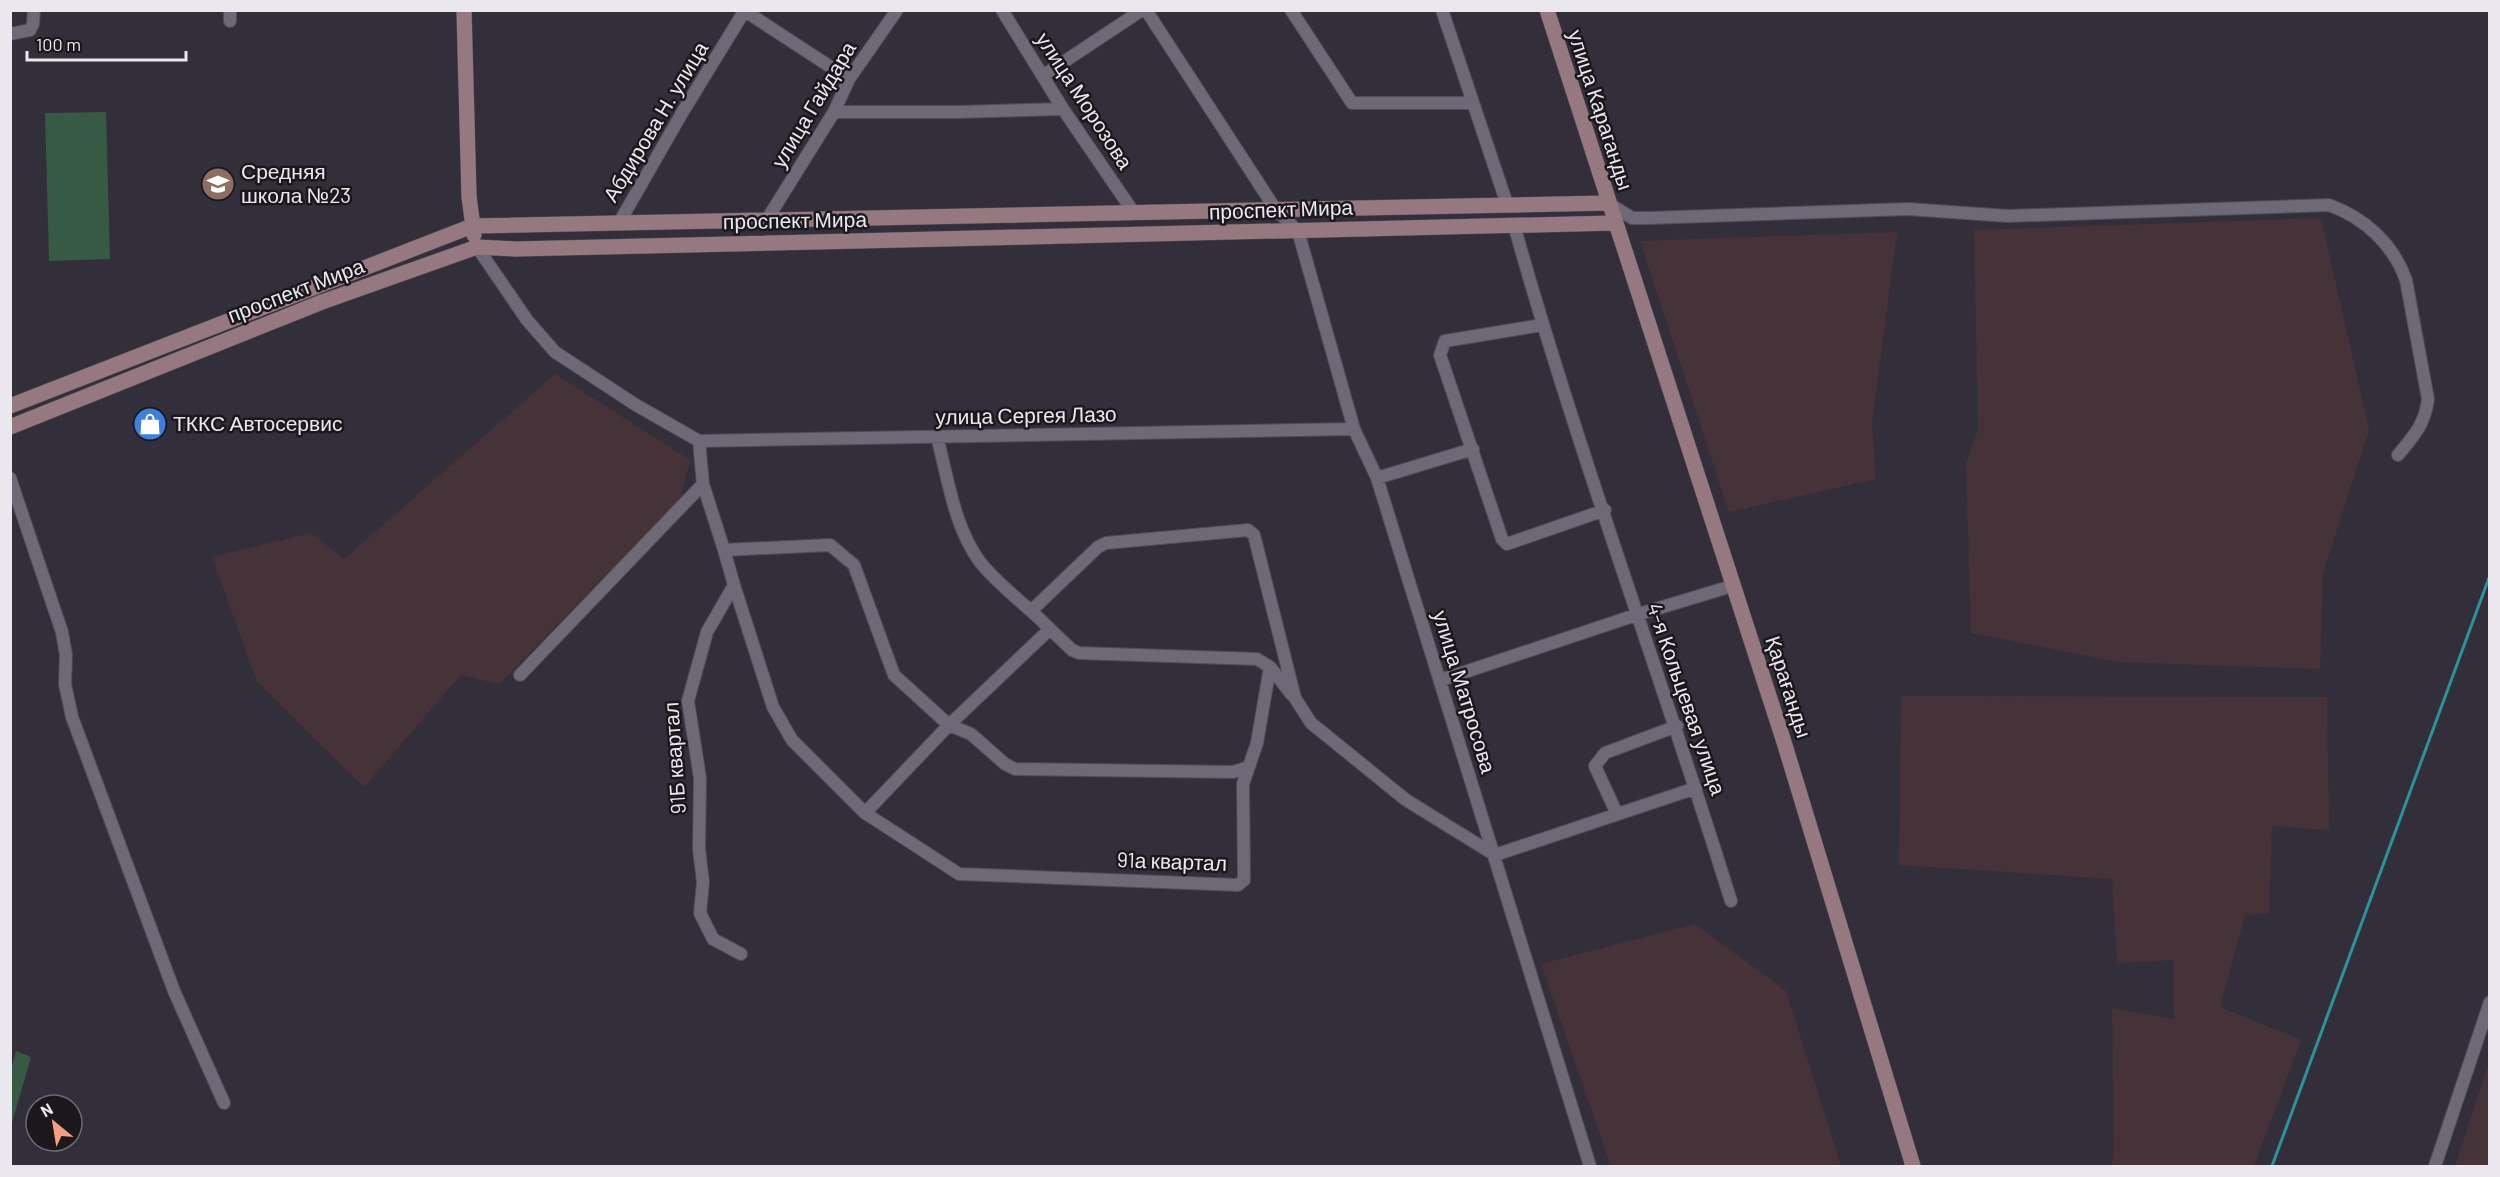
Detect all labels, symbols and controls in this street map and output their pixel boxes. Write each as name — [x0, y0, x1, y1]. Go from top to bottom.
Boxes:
scale bar — [27, 24, 186, 62]
street label: улица Караганды — [1564, 26, 1639, 193]
street label: улица Морозова — [1032, 27, 1139, 174]
text: 100 m — [36, 33, 81, 55]
street label: Абдирова Н. улица — [597, 36, 713, 206]
street label: улица Гайдара — [765, 36, 860, 172]
place label: Средняя школа №23 — [241, 158, 351, 207]
school or university icon: Средняя школа №23 — [200, 166, 236, 202]
street label: проспект Мира — [1209, 193, 1354, 224]
street label: проспект Мира — [723, 206, 868, 233]
street label: проспект Мира — [224, 252, 368, 327]
street label: улица Сергея Лазо — [935, 400, 1117, 429]
shop icon: ТККС Автосервис — [132, 406, 168, 442]
place label: ТККС Автосервис — [173, 410, 342, 435]
street label: 4-я Кольцевая улица — [1643, 599, 1732, 798]
street label: улица Матросова — [1429, 607, 1502, 776]
street label: Қарағанды — [1761, 632, 1818, 741]
street label: 91Б квартал — [657, 701, 690, 815]
street label: 91а квартал — [1117, 846, 1227, 875]
north arrow — [24, 1093, 84, 1153]
text: N — [37, 1099, 56, 1120]

